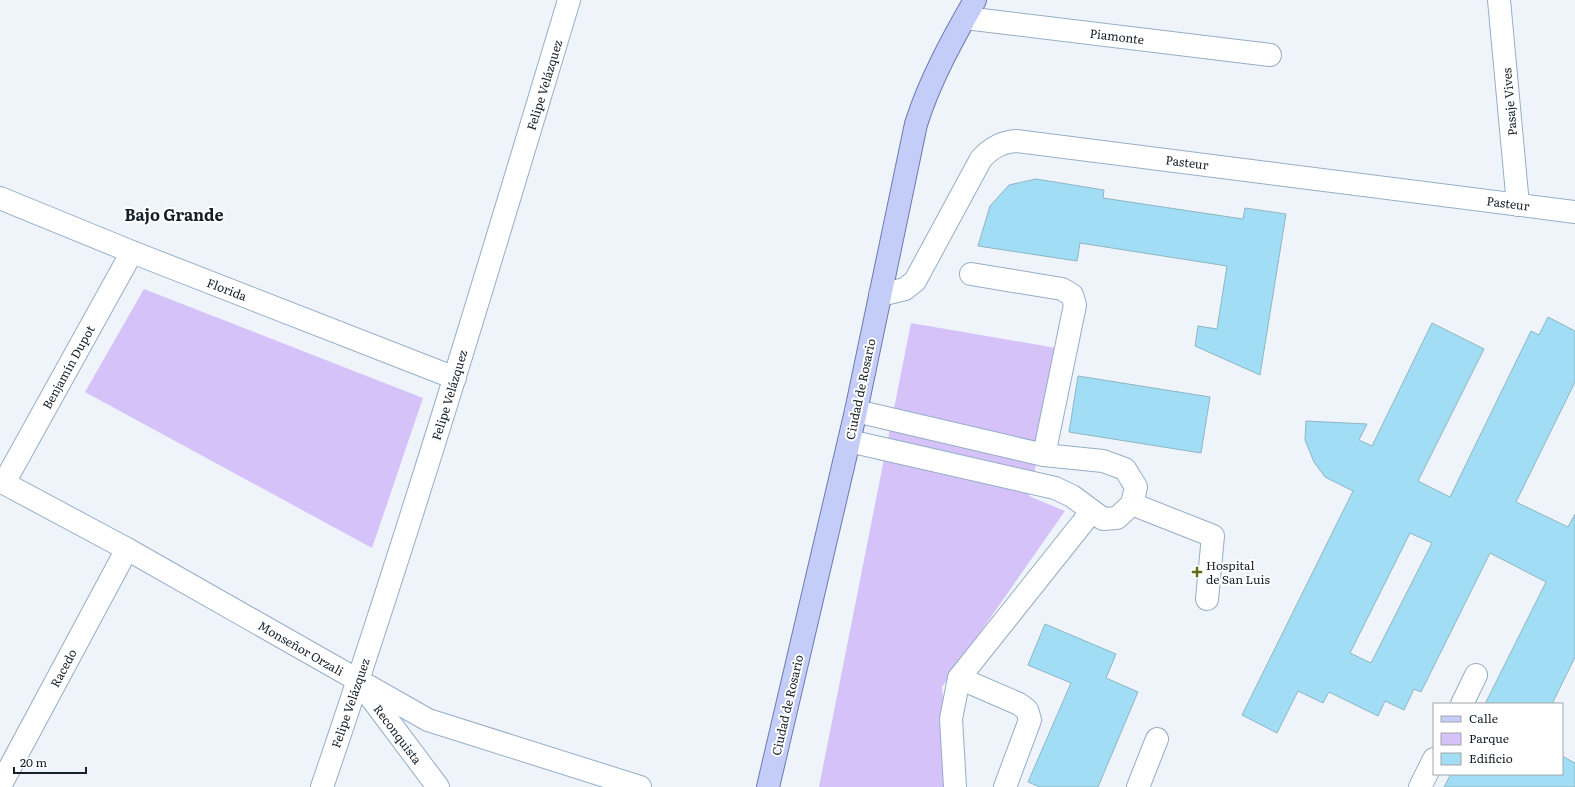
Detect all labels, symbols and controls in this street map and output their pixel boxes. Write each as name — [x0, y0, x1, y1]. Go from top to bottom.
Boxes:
street label: Piamonte — [1089, 24, 1145, 48]
street label: Felipe Velázquez — [522, 37, 566, 132]
street label: Pasaje Vives — [1497, 67, 1521, 137]
street label: Pasteur — [1165, 150, 1210, 174]
street label: Pasteur — [1486, 191, 1531, 215]
district label: Bajo Grande — [124, 202, 224, 226]
street label: Florida — [204, 273, 250, 305]
street label: Benjamín Dupot — [37, 322, 99, 412]
street label: Ciudad de Rosario — [840, 337, 880, 441]
street label: Felipe Velázquez — [427, 347, 471, 442]
place label: Hospital de San Luis — [1206, 556, 1271, 588]
marker: Hospital de San Luis — [1191, 566, 1203, 578]
street label: Monseñor Orzali — [255, 616, 347, 680]
street label: Racedo — [45, 646, 81, 690]
street label: Ciudad de Rosario — [767, 653, 807, 757]
street label: Felipe Velázquez — [326, 656, 374, 750]
street label: Reconquista — [370, 700, 427, 768]
legend — [1433, 703, 1563, 775]
text: Calle — [1469, 709, 1498, 727]
text: Parque — [1469, 729, 1509, 747]
scale bar — [14, 749, 86, 775]
text: Edificio — [1469, 749, 1513, 767]
text: 20 m — [20, 753, 47, 771]

